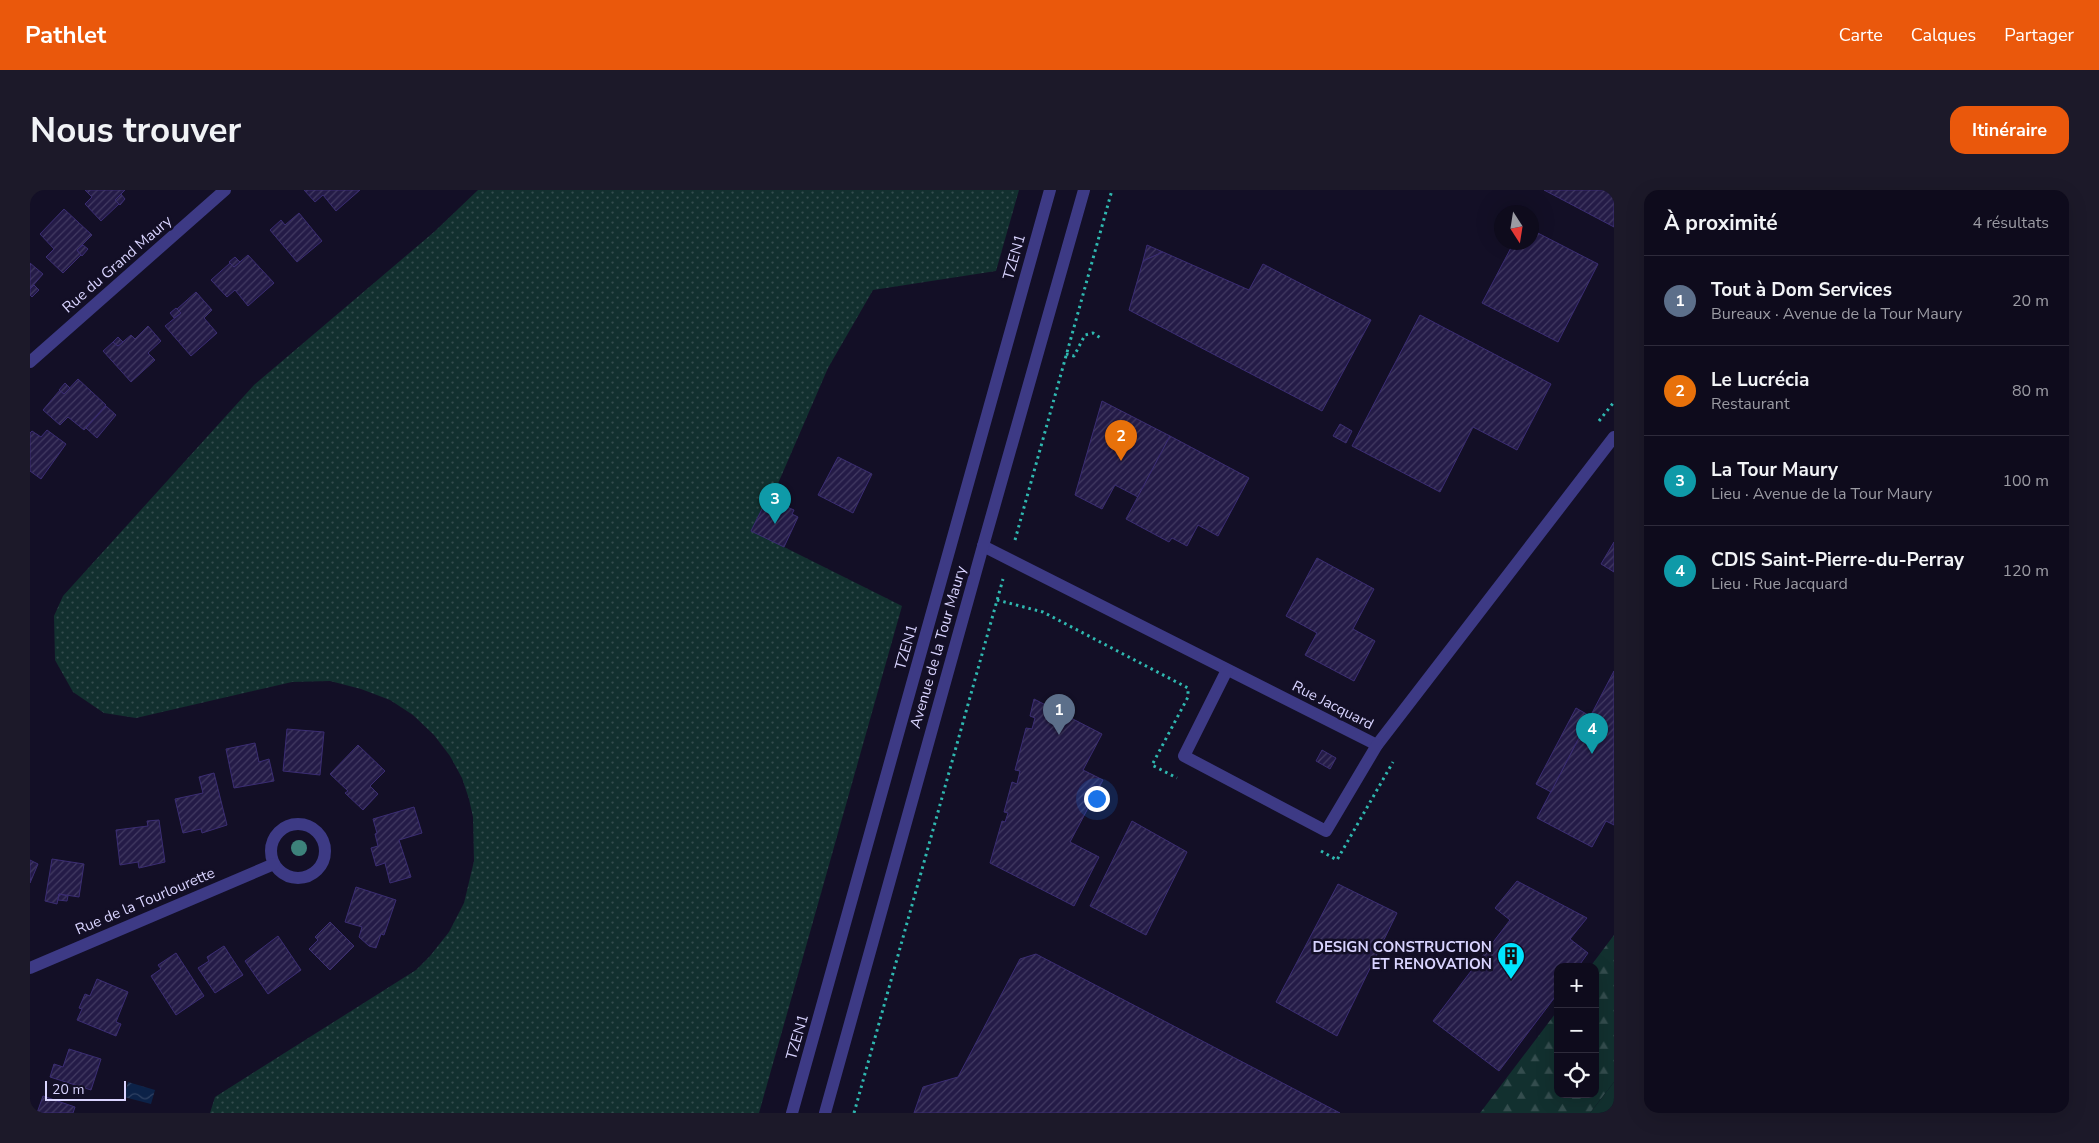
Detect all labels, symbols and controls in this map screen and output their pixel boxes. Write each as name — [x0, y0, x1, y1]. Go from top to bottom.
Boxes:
text: Pathlet — [25, 19, 106, 51]
text: Carte — [1839, 23, 1883, 47]
text: Calques — [1911, 23, 1976, 47]
text: Partager — [2004, 23, 2074, 47]
button: Itinéraire — [1950, 106, 2069, 154]
text: Nous trouver — [30, 107, 241, 154]
north arrow — [1494, 205, 1539, 250]
text: À proximité — [1664, 209, 1778, 237]
street label: Rue du Grand Maury — [58, 211, 176, 317]
text: 4 résultats — [1973, 212, 2049, 234]
street label: TZEN1 — [998, 232, 1030, 282]
text: Tout à Dom Services — [1711, 277, 1892, 303]
text: 1 — [1675, 290, 1685, 312]
text: 20 m — [2012, 290, 2049, 312]
text: Bureaux · Avenue de la Tour Maury — [1711, 303, 1962, 325]
text: Le Lucrécia — [1711, 367, 1809, 393]
text: 2 — [1675, 380, 1685, 402]
text: 80 m — [2012, 380, 2049, 402]
text: Restaurant — [1711, 393, 1790, 415]
pin: 2 — [1105, 420, 1137, 461]
text: La Tour Maury — [1711, 457, 1838, 483]
text: 3 — [1675, 470, 1685, 492]
text: 100 m — [2002, 470, 2049, 492]
pin: 3 — [759, 483, 791, 524]
text: Lieu · Avenue de la Tour Maury — [1711, 483, 1932, 505]
text: CDIS Saint-Pierre-du-Perray — [1711, 547, 1964, 573]
text: 4 — [1675, 560, 1685, 582]
text: 120 m — [2002, 560, 2049, 582]
street label: Avenue de la Tour Maury — [905, 563, 971, 731]
text: Lieu · Rue Jacquard — [1711, 573, 1848, 595]
street label: TZEN1 — [890, 622, 922, 672]
street label: Rue Jacquard — [1289, 676, 1377, 734]
pin: 1 — [1043, 694, 1075, 735]
pin: 4 — [1576, 713, 1608, 754]
your location — [1084, 786, 1110, 812]
street label: Rue de la Tourlourette — [72, 863, 218, 939]
place label: DESIGN CONSTRUCTION ET RENOVATION — [1312, 937, 1492, 974]
building icon: DESIGN CONSTRUCTION ET RENOVATION — [1496, 941, 1526, 980]
map controls — [1554, 963, 1599, 1098]
button: + — [1554, 963, 1599, 1008]
button: − — [1554, 1008, 1599, 1053]
street label: TZEN1 — [781, 1012, 813, 1062]
button: locate — [1554, 1053, 1599, 1098]
scale bar — [45, 1078, 126, 1101]
text: 20 m — [52, 1080, 84, 1099]

